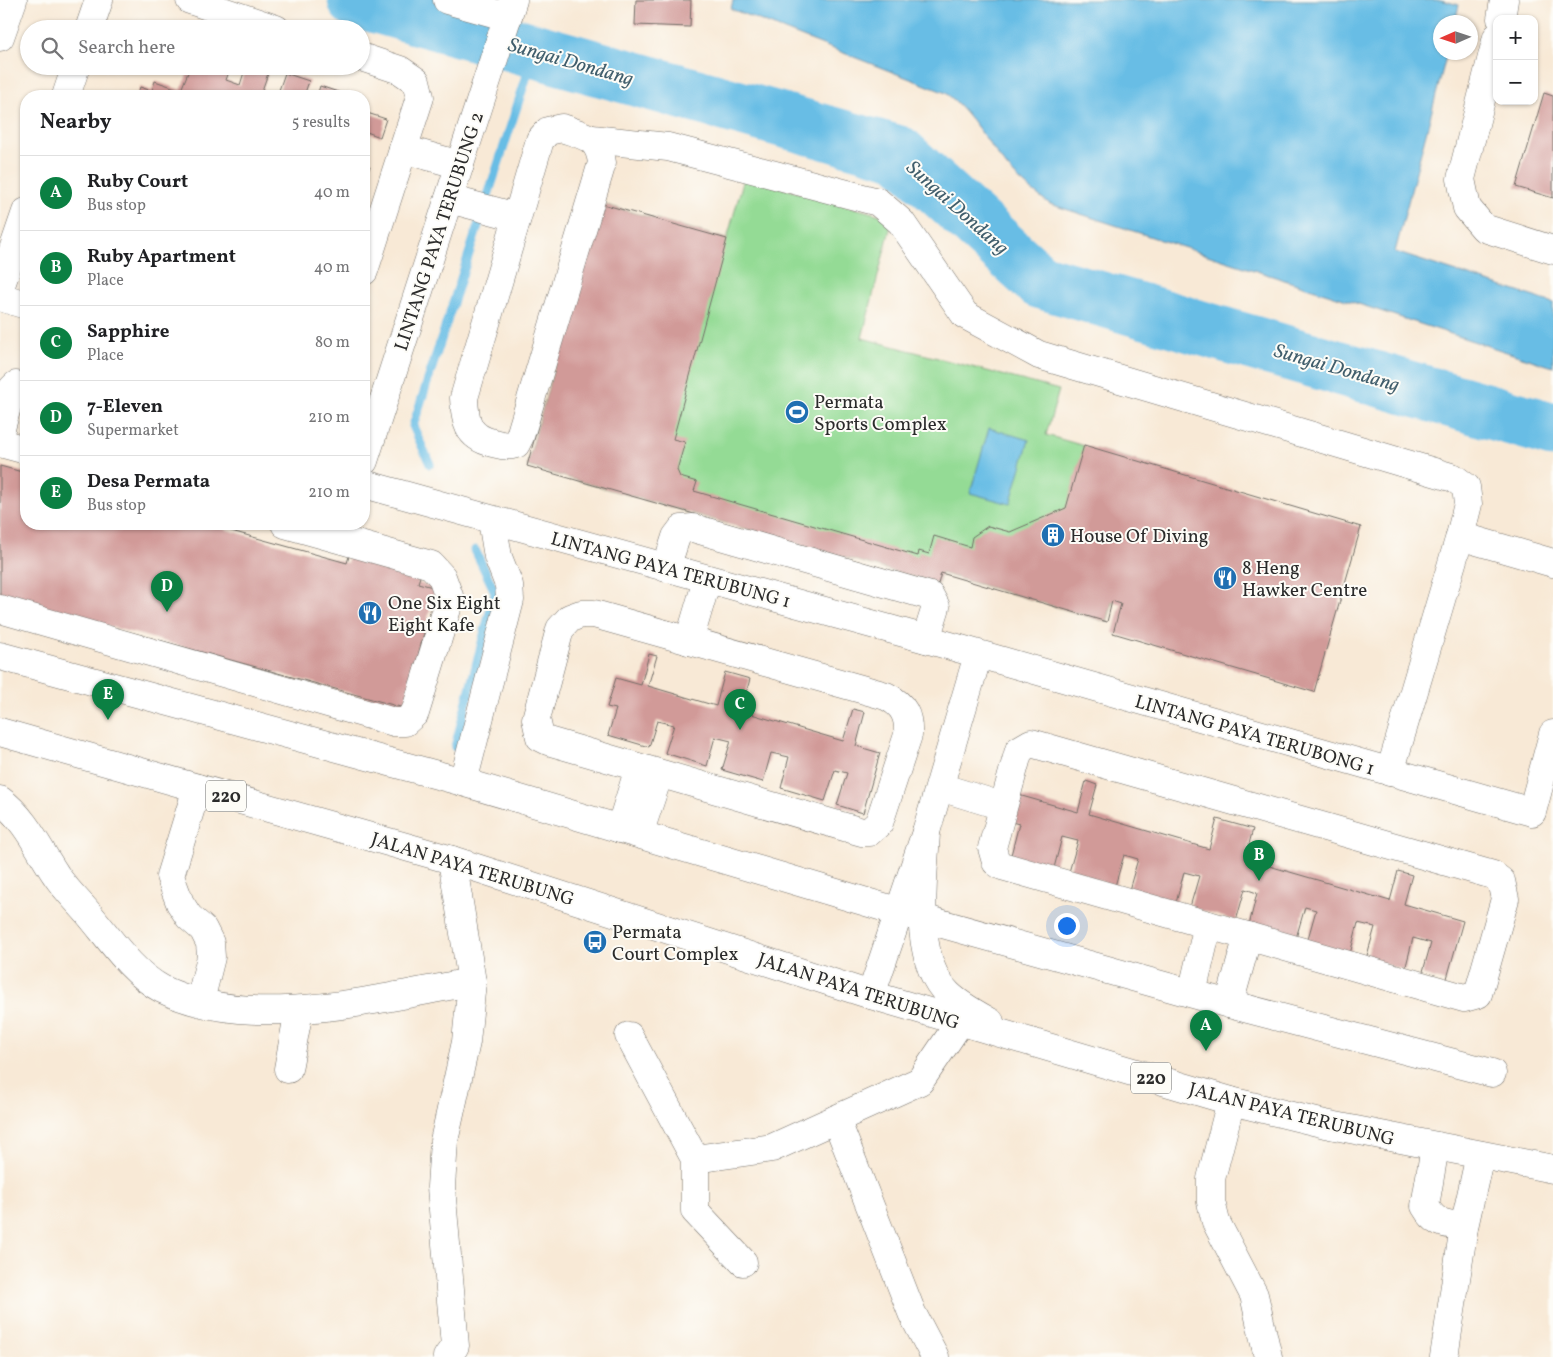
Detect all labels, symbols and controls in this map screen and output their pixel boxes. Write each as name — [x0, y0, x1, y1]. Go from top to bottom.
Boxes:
north arrow — [1433, 15, 1478, 60]
map controls — [1493, 15, 1538, 105]
button: + — [1493, 15, 1538, 60]
search box — [20, 20, 370, 75]
water label: Sungai Dondang — [505, 32, 636, 94]
icon: search — [38, 34, 66, 62]
text: Search here — [78, 35, 175, 61]
button: − — [1493, 60, 1538, 105]
text: Nearby — [40, 108, 111, 137]
street label: LINTANG PAYA TERUBUNG 2 — [389, 109, 491, 355]
text: 5 results — [292, 112, 350, 134]
water label: Sungai Dondang — [899, 155, 1014, 262]
text: Ruby Court — [87, 169, 188, 195]
text: A — [50, 182, 62, 204]
text: 40 m — [314, 182, 350, 204]
text: Bus stop — [87, 195, 146, 217]
text: Ruby Apartment — [87, 244, 236, 270]
text: B — [51, 257, 61, 279]
text: 40 m — [314, 257, 350, 279]
text: Place — [87, 270, 124, 292]
text: Sapphire — [87, 319, 170, 345]
text: C — [51, 332, 61, 354]
text: 80 m — [315, 332, 350, 354]
water label: Sungai Dondang — [1271, 338, 1402, 400]
text: Place — [87, 345, 124, 367]
place label: Permata Sports Complex — [814, 390, 947, 438]
text: 7-Eleven — [87, 394, 163, 420]
sports icon: Permata Sports Complex — [784, 399, 810, 425]
text: D — [50, 407, 62, 429]
text: 210 m — [308, 407, 350, 429]
text: Supermarket — [87, 420, 179, 442]
text: Desa Permata — [87, 469, 210, 495]
text: E — [51, 482, 61, 504]
text: 210 m — [308, 482, 350, 504]
text: Bus stop — [87, 495, 146, 517]
building icon: House Of Diving — [1040, 522, 1066, 548]
place label: House Of Diving — [1070, 524, 1209, 550]
street label: LINTANG PAYA TERUBUNG 1 — [548, 526, 793, 615]
place label: 8 Heng Hawker Centre — [1242, 556, 1367, 604]
restaurant icon: 8 Heng Hawker Centre — [1212, 565, 1238, 591]
pin: D — [151, 571, 183, 612]
place label: One Six Eight Eight Kafe — [388, 591, 501, 639]
restaurant icon: One Six Eight Eight Kafe — [357, 600, 383, 626]
pin: E — [92, 679, 124, 720]
pin: C — [724, 689, 756, 730]
street label: LINTANG PAYA TERUBONG 1 — [1131, 689, 1377, 783]
road number: 220 — [206, 780, 246, 811]
street label: JALAN PAYA TERUBUNG — [368, 827, 577, 913]
pin: B — [1243, 840, 1275, 881]
your location — [1054, 913, 1080, 939]
place label: Permata Court Complex — [612, 920, 738, 968]
bus stop icon: Permata Court Complex — [582, 929, 608, 955]
street label: JALAN PAYA TERUBUNG — [754, 947, 963, 1037]
pin: A — [1190, 1010, 1222, 1051]
road number: 220 — [1131, 1062, 1171, 1094]
street label: JALAN PAYA TERUBUNG — [1186, 1077, 1397, 1153]

